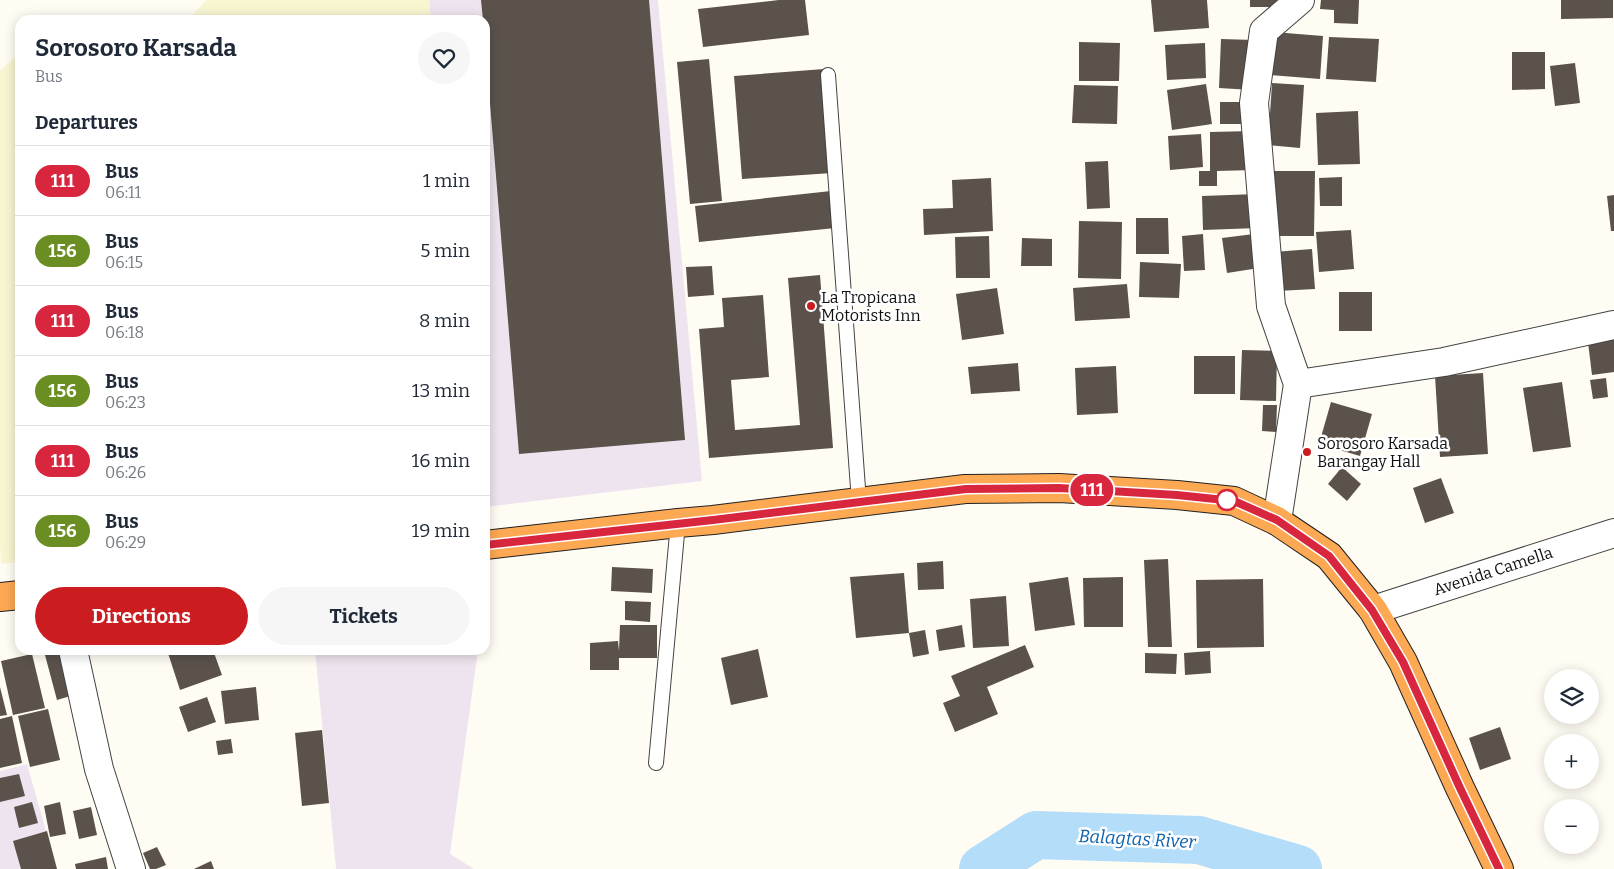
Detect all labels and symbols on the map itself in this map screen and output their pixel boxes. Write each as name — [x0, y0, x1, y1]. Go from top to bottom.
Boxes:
place label: La Tropicana Motorists Inn — [821, 288, 921, 325]
marker: La Tropicana Motorists Inn — [805, 300, 817, 312]
place label: Sorosoro Karsada Barangay Hall — [1317, 434, 1448, 471]
marker: Sorosoro Karsada Barangay Hall — [1301, 446, 1313, 458]
line badge: 111 — [1063, 474, 1121, 506]
unlabelled marker — [1216, 489, 1238, 511]
street label: Avenida Camella — [1431, 543, 1555, 599]
water label: Balagtas River — [1078, 825, 1197, 853]

